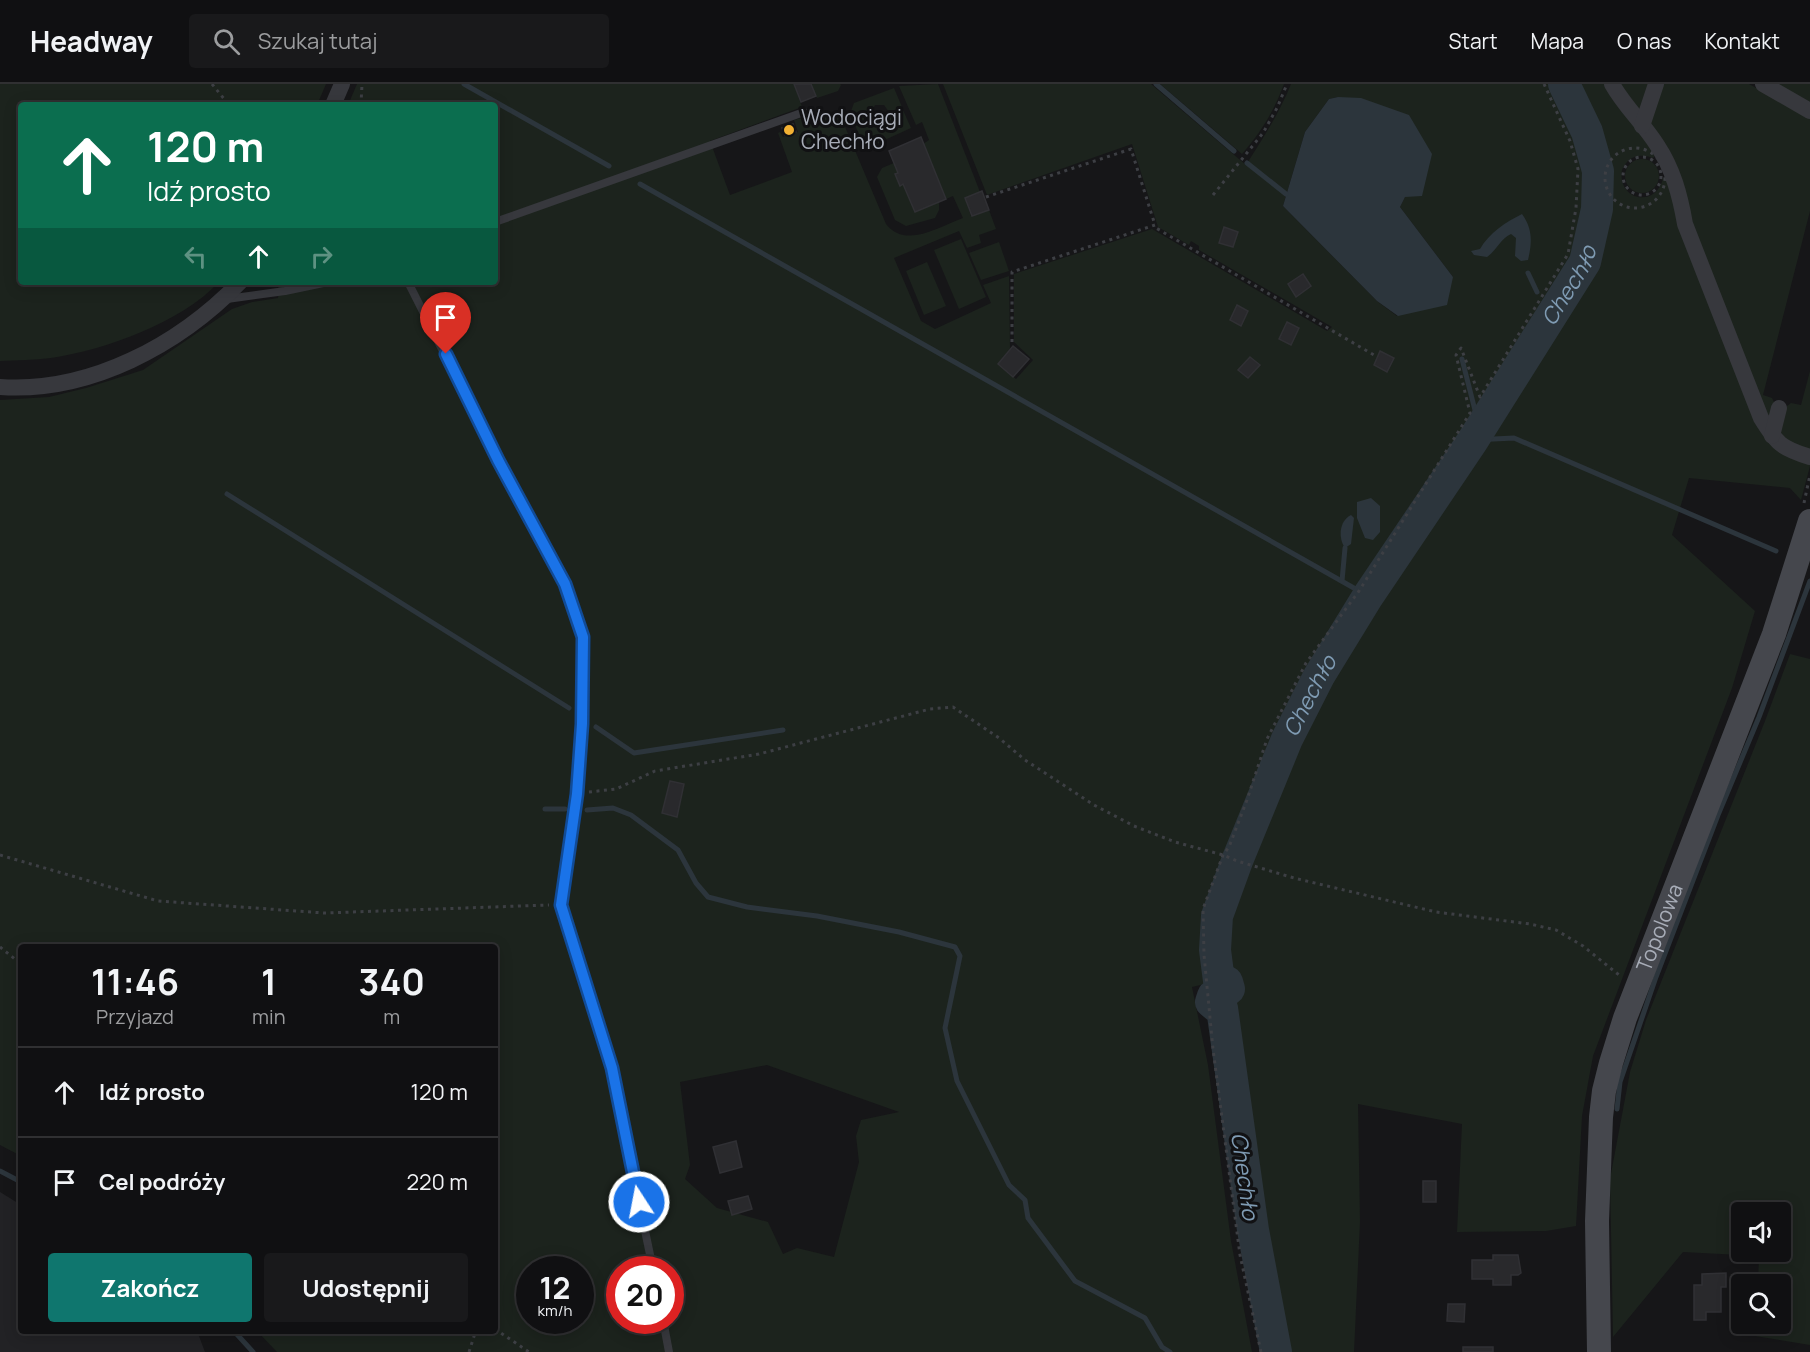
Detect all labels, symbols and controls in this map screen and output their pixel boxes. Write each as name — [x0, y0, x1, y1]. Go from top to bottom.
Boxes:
search box — [189, 14, 609, 68]
text: Headway — [30, 22, 153, 60]
icon: search — [210, 25, 243, 58]
text: Szukaj tutaj — [258, 26, 378, 56]
text: Start — [1449, 27, 1498, 55]
text: Mapa — [1531, 27, 1584, 55]
text: O nas — [1617, 27, 1672, 55]
text: Kontakt — [1705, 27, 1780, 55]
place label: Wodociągi Chechło — [801, 103, 902, 155]
text: 120 m — [147, 117, 264, 175]
marker: Wodociągi Chechło — [782, 123, 796, 137]
icon: ahead — [48, 126, 126, 204]
text: Idź prosto — [147, 172, 271, 209]
icon: left — [179, 240, 212, 273]
icon: ahead — [242, 240, 275, 273]
icon: right — [305, 240, 338, 273]
water label: Chechło — [1534, 241, 1604, 331]
pin — [420, 292, 471, 354]
icon: arrive — [429, 301, 462, 334]
water label: Chechło — [1276, 648, 1344, 741]
street label: Topolowa — [1629, 879, 1689, 976]
text: 11:46 — [91, 957, 179, 1006]
text: 1 — [261, 957, 277, 1006]
text: 340 — [358, 957, 425, 1006]
text: Przyjazd — [96, 1003, 174, 1030]
text: min — [252, 1003, 286, 1030]
text: m — [383, 1003, 400, 1030]
icon: ahead — [48, 1076, 81, 1109]
text: Idź prosto — [99, 1077, 205, 1107]
text: 120 m — [410, 1077, 468, 1107]
water label: Chechło — [1224, 1130, 1266, 1224]
icon: arrive — [48, 1166, 81, 1199]
text: Cel podróży — [99, 1167, 225, 1197]
text: 220 m — [406, 1167, 468, 1197]
position arrow — [607, 1170, 671, 1234]
map controls — [1731, 1202, 1791, 1334]
button: sound — [1731, 1202, 1791, 1262]
button: Zakończ — [48, 1253, 252, 1322]
button: Udostępnij — [264, 1253, 468, 1322]
speed limit sign: 20 — [606, 1256, 684, 1334]
text: 12 — [539, 1267, 571, 1308]
button: search — [1731, 1274, 1791, 1334]
text: km/h — [538, 1300, 572, 1321]

